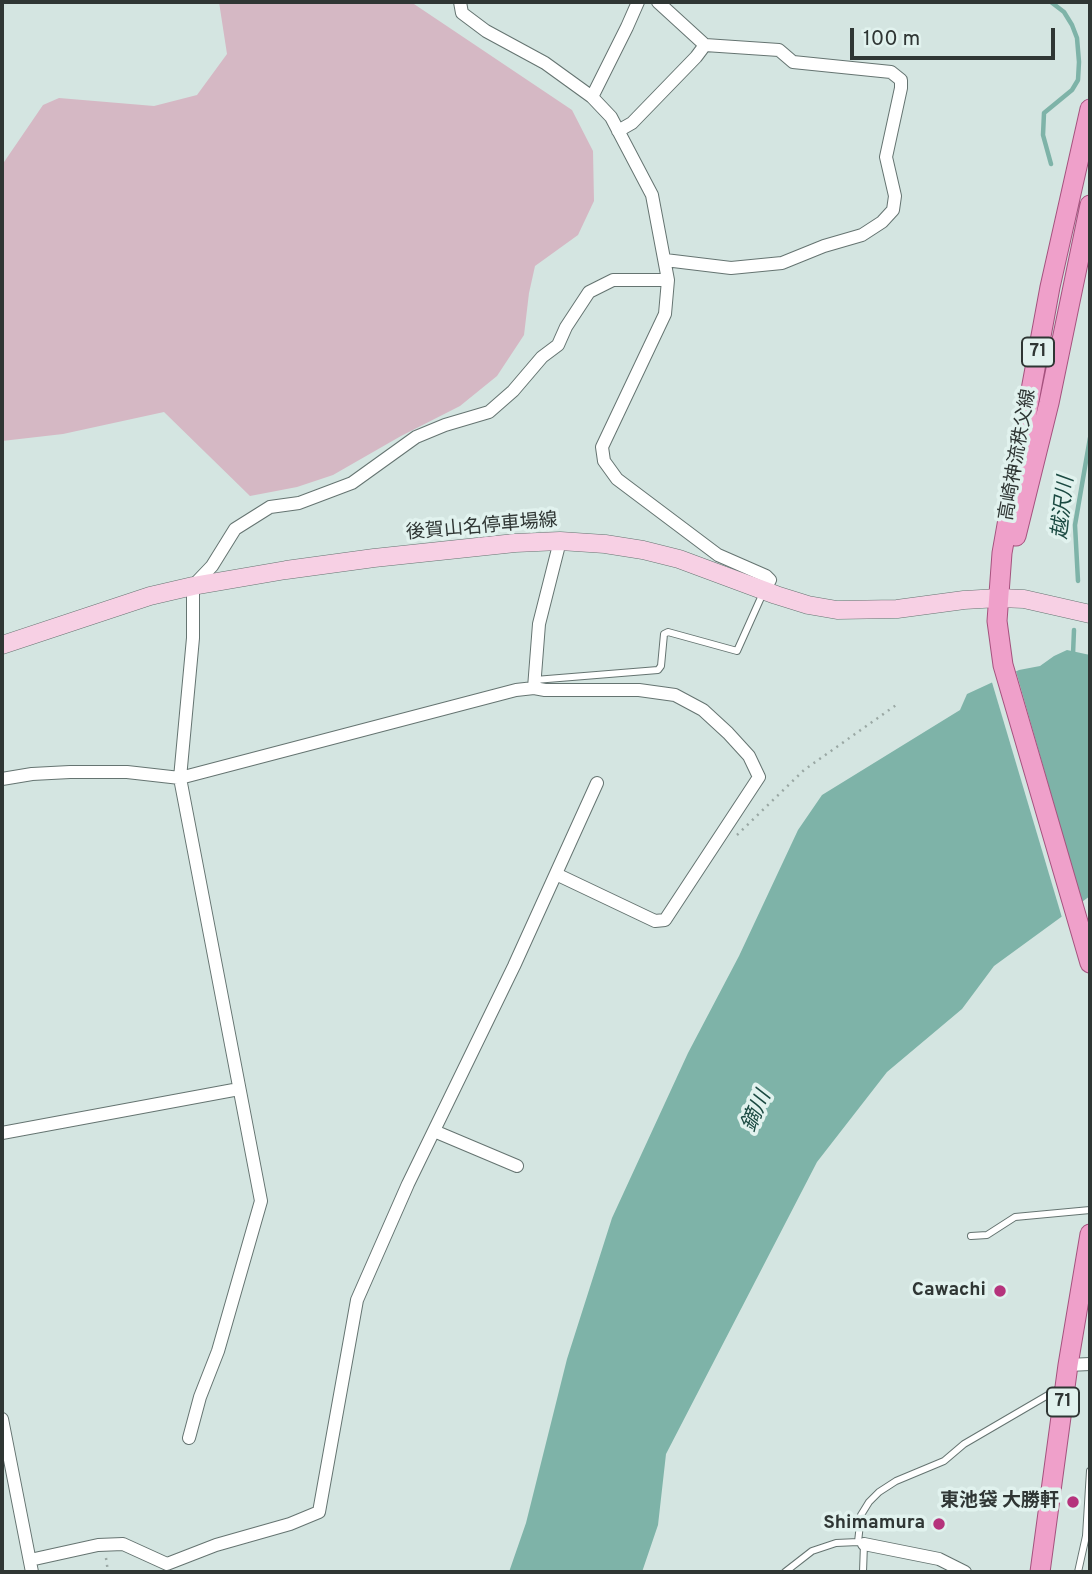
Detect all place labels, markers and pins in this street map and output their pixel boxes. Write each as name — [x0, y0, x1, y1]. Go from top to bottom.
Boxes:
place label: Cawachi — [912, 1280, 986, 1302]
marker: Cawachi — [992, 1283, 1008, 1299]
place label: 東池袋 大勝軒 — [940, 1491, 1059, 1513]
marker: 東池袋 大勝軒 — [1065, 1494, 1081, 1510]
place label: Shimamura — [823, 1513, 925, 1535]
marker: Shimamura — [931, 1516, 947, 1532]

